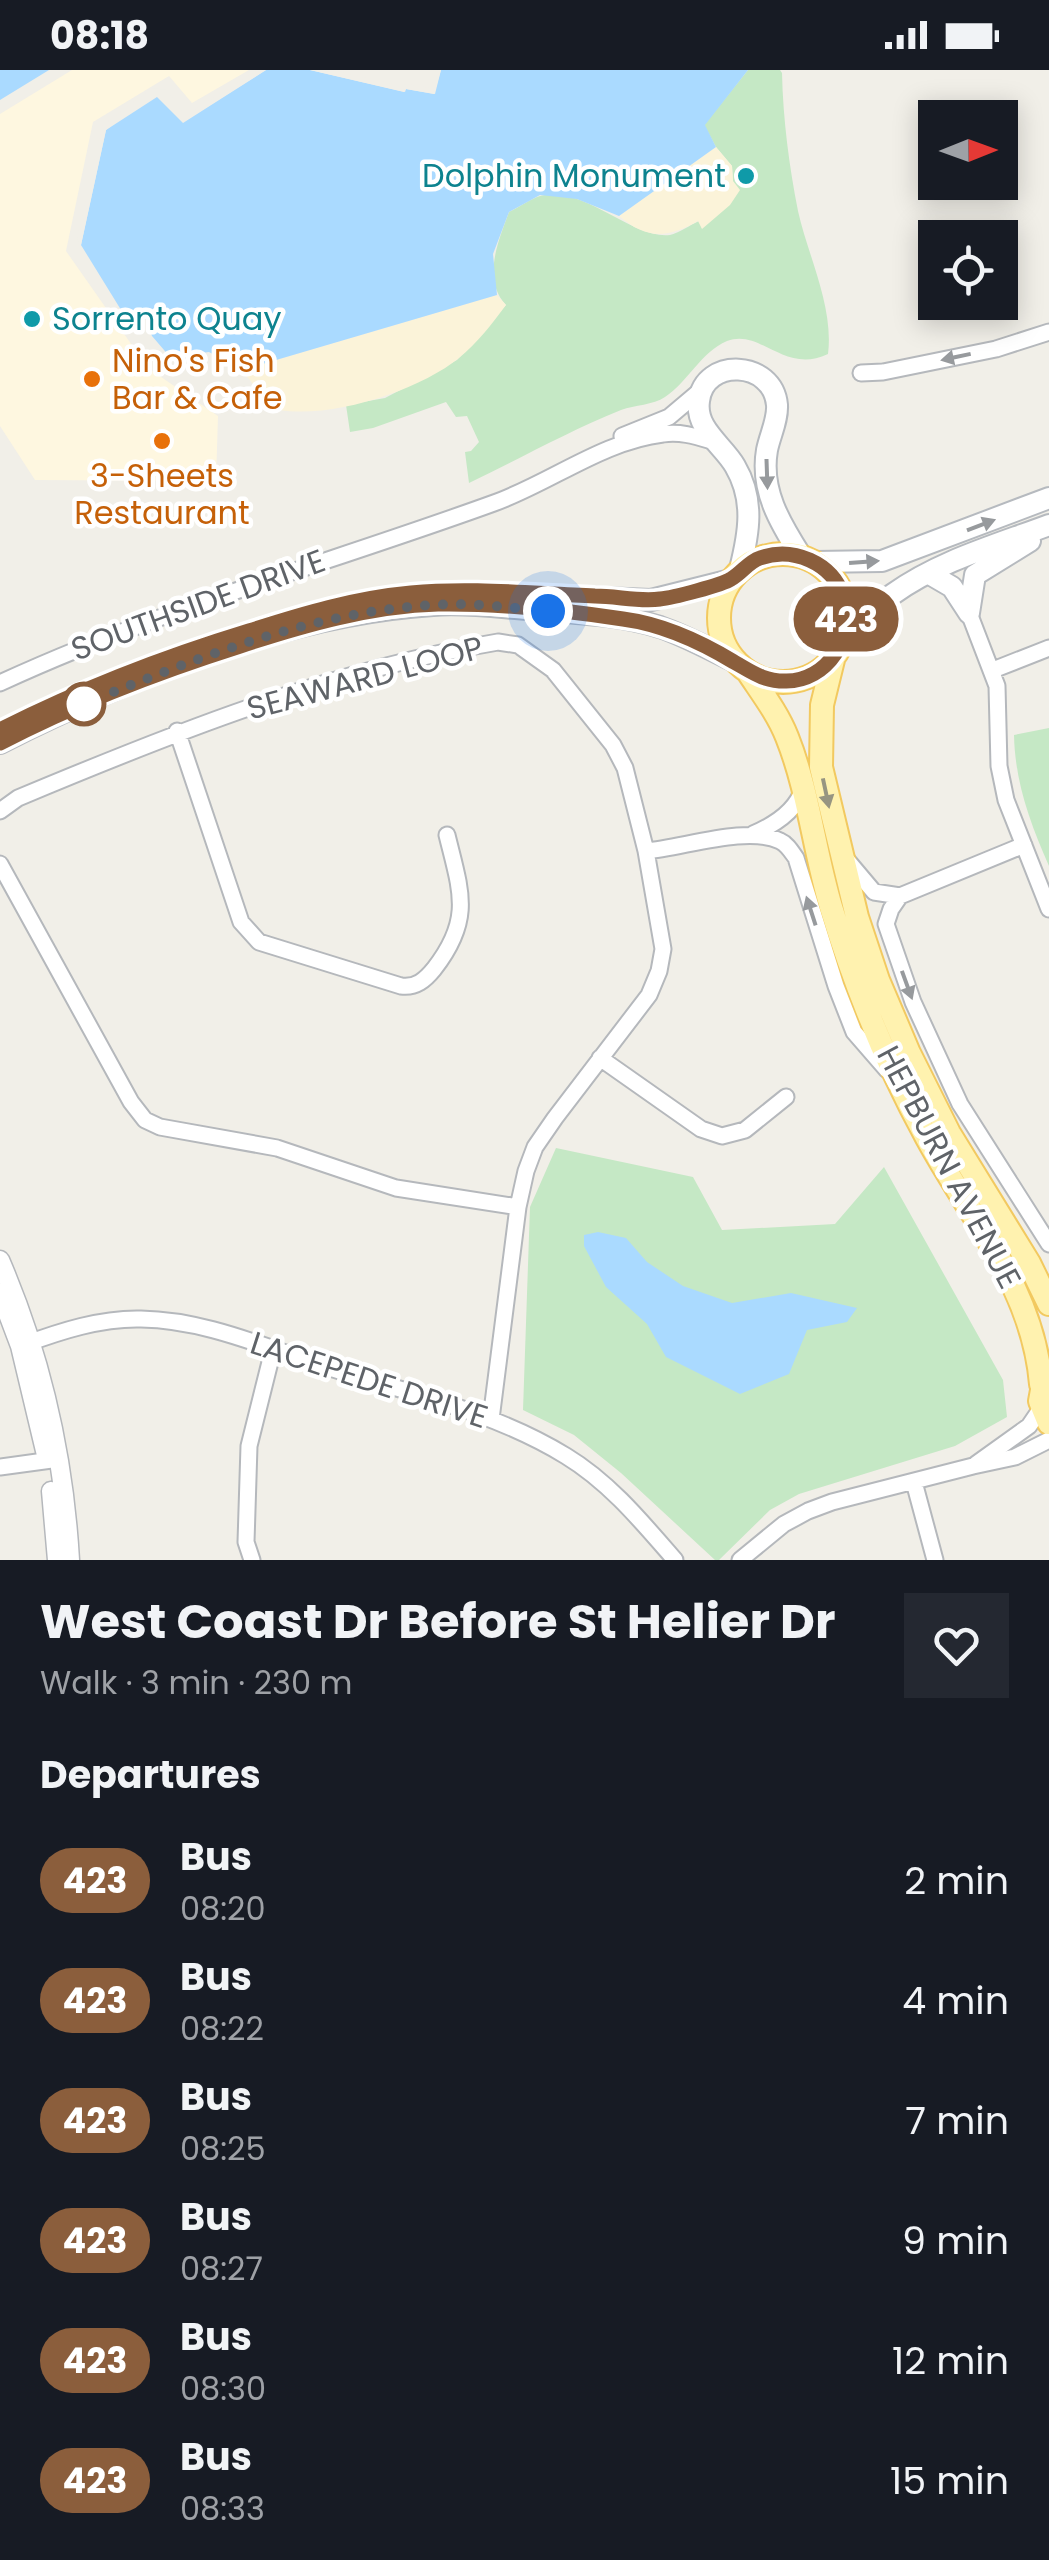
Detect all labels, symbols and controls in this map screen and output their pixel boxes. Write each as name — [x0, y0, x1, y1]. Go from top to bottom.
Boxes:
text: 08:18 — [50, 9, 149, 62]
north arrow — [918, 100, 1018, 200]
map controls — [918, 100, 1018, 320]
place label: Dolphin Monument — [422, 153, 726, 198]
marker: Dolphin Monument — [735, 165, 757, 187]
button: locate — [918, 220, 1018, 320]
place label: Sorrento Quay — [52, 296, 281, 341]
marker: Sorrento Quay — [21, 308, 43, 330]
place label: Nino's Fish Bar & Cafe — [112, 338, 283, 420]
one-way arrow — [940, 350, 971, 366]
marker: Nino's Fish Bar & Cafe — [81, 368, 103, 390]
marker: 3-Sheets Restaurant — [151, 430, 173, 452]
place label: 3-Sheets Restaurant — [74, 453, 250, 535]
one-way arrow — [759, 459, 775, 491]
one-way arrow — [966, 517, 996, 532]
street label: SOUTHSIDE DRIVE — [65, 538, 331, 671]
one-way arrow — [849, 554, 881, 570]
your location — [523, 586, 573, 636]
line badge: 423 — [788, 586, 904, 652]
text: 423 — [814, 595, 878, 644]
street label: SEAWARD LOOP — [242, 624, 488, 731]
unlabelled marker — [63, 683, 105, 725]
one-way arrow — [818, 778, 834, 809]
one-way arrow — [803, 895, 818, 925]
one-way arrow — [900, 971, 915, 1001]
street label: HEPBURN AVENUE — [866, 1037, 1032, 1296]
street label: LACEPEDE DRIVE — [245, 1320, 494, 1439]
text: West Coast Dr Before St Helier Dr — [40, 1588, 836, 1655]
button: heart — [904, 1593, 1009, 1698]
text: Walk · 3 min · 230 m — [40, 1660, 353, 1705]
text: Departures — [40, 1748, 261, 1801]
text: Bus — [180, 1830, 252, 1883]
text: 2 min — [904, 1854, 1009, 1907]
text: 423 — [63, 1856, 127, 1905]
text: 08:20 — [180, 1886, 266, 1931]
text: Bus — [180, 1950, 252, 2003]
text: 4 min — [902, 1974, 1009, 2027]
text: 423 — [63, 1976, 127, 2025]
text: 08:22 — [180, 2006, 264, 2051]
text: Bus — [180, 2070, 252, 2123]
text: 7 min — [905, 2094, 1009, 2147]
text: 423 — [63, 2096, 127, 2145]
text: 08:25 — [180, 2126, 266, 2171]
text: Bus — [180, 2190, 252, 2243]
text: 9 min — [902, 2214, 1009, 2267]
text: 423 — [63, 2216, 127, 2265]
text: 08:27 — [180, 2246, 263, 2291]
text: Bus — [180, 2310, 252, 2363]
text: 12 min — [892, 2334, 1009, 2387]
text: 423 — [63, 2336, 127, 2385]
text: 08:30 — [180, 2366, 266, 2411]
text: Bus — [180, 2430, 252, 2483]
text: 15 min — [890, 2454, 1009, 2507]
text: 423 — [63, 2456, 127, 2505]
text: 08:33 — [180, 2486, 265, 2531]

